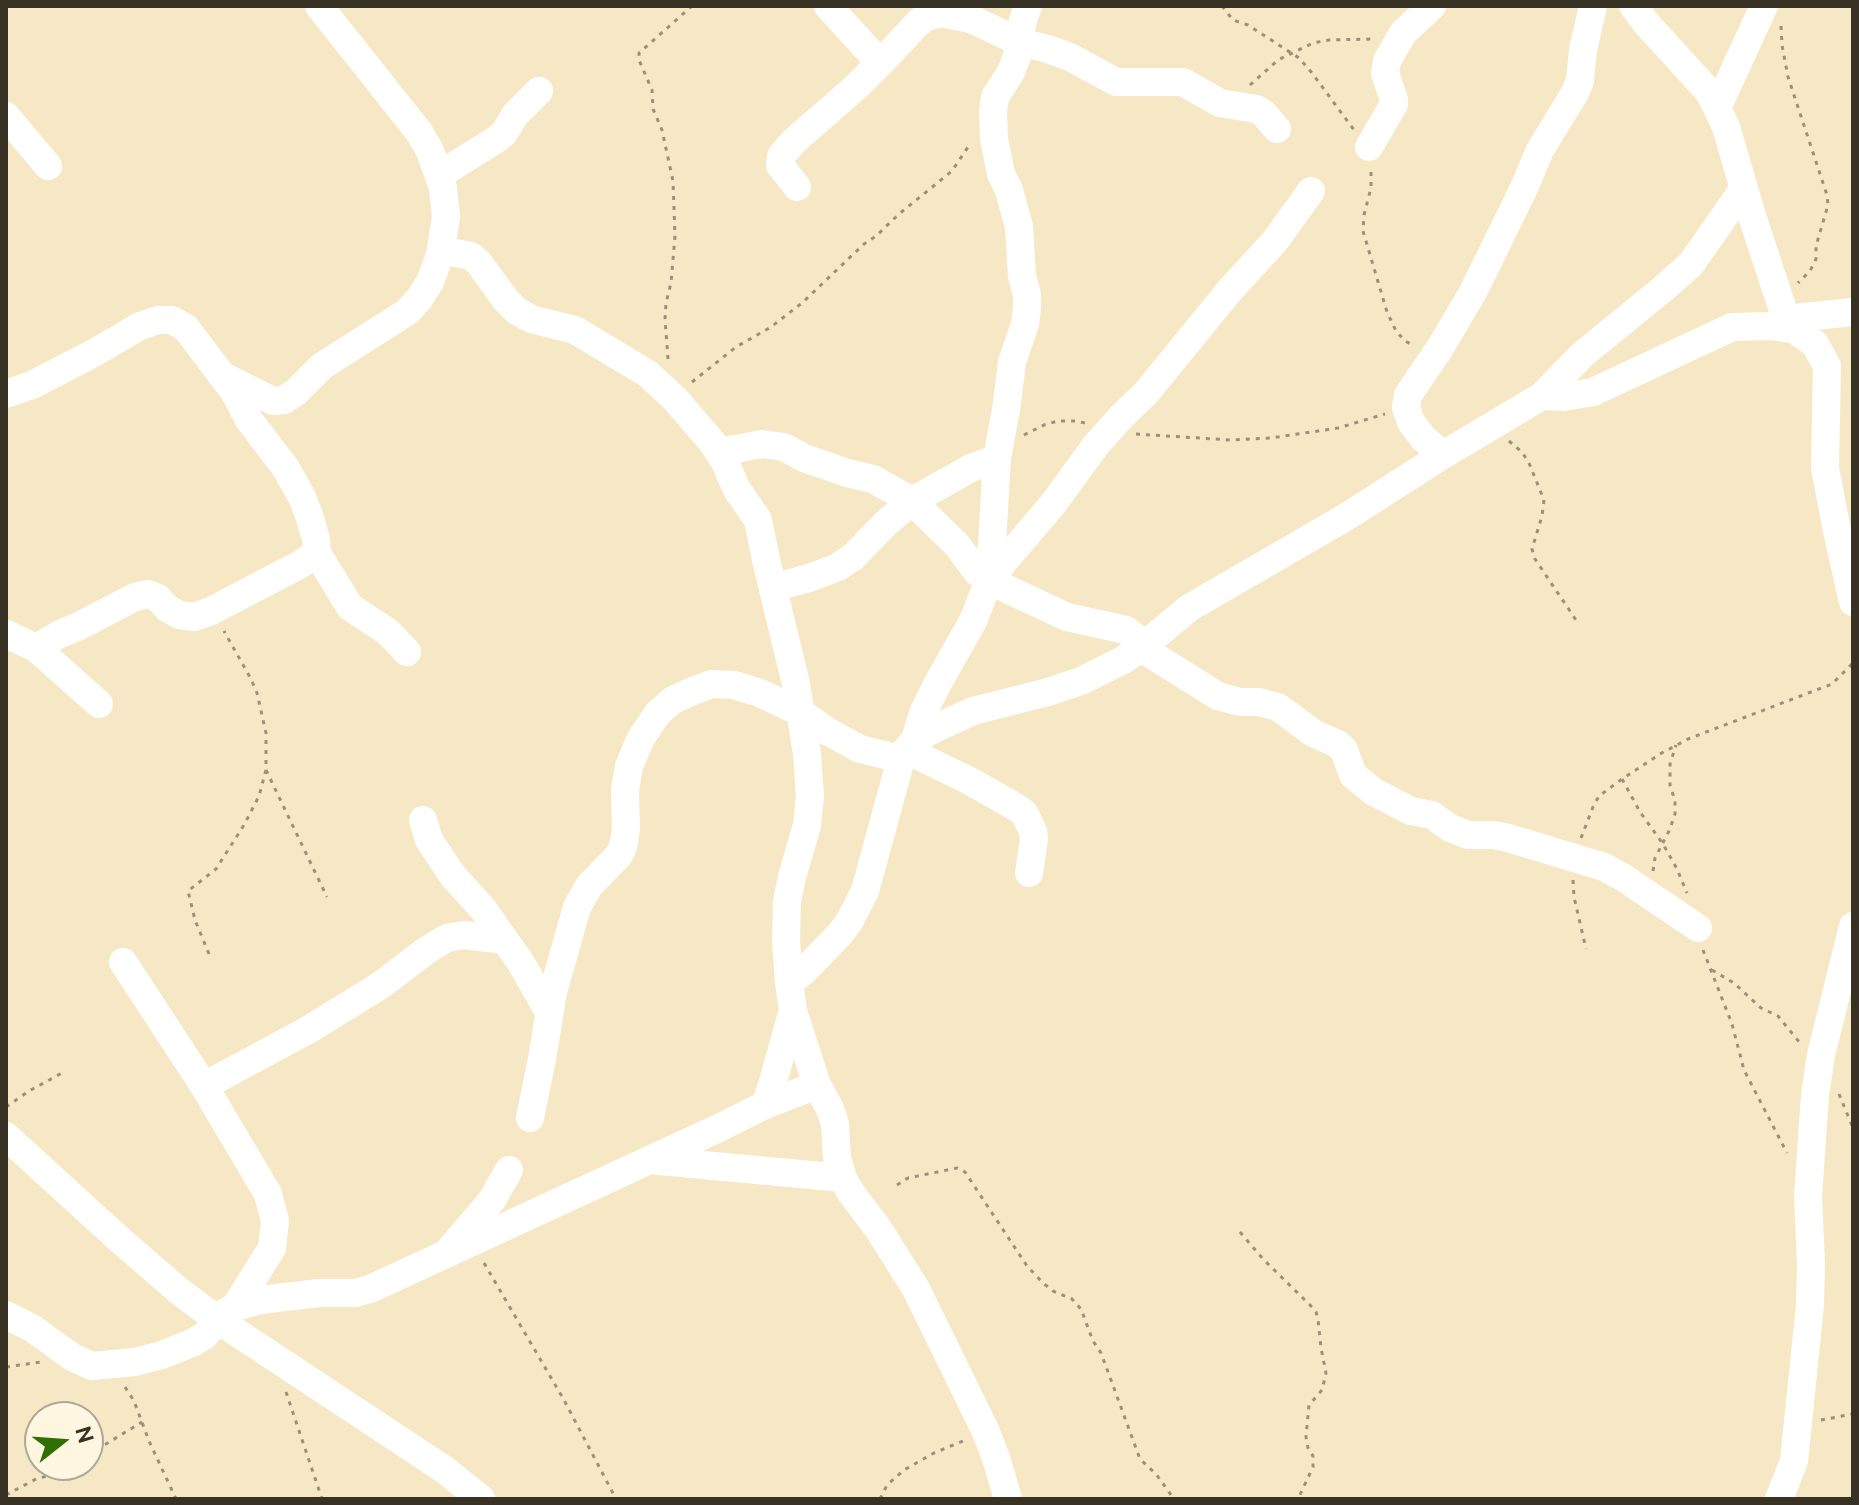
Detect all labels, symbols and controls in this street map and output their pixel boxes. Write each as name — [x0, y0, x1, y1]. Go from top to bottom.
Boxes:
north arrow — [24, 1401, 104, 1481]
text: N — [71, 1423, 100, 1446]

